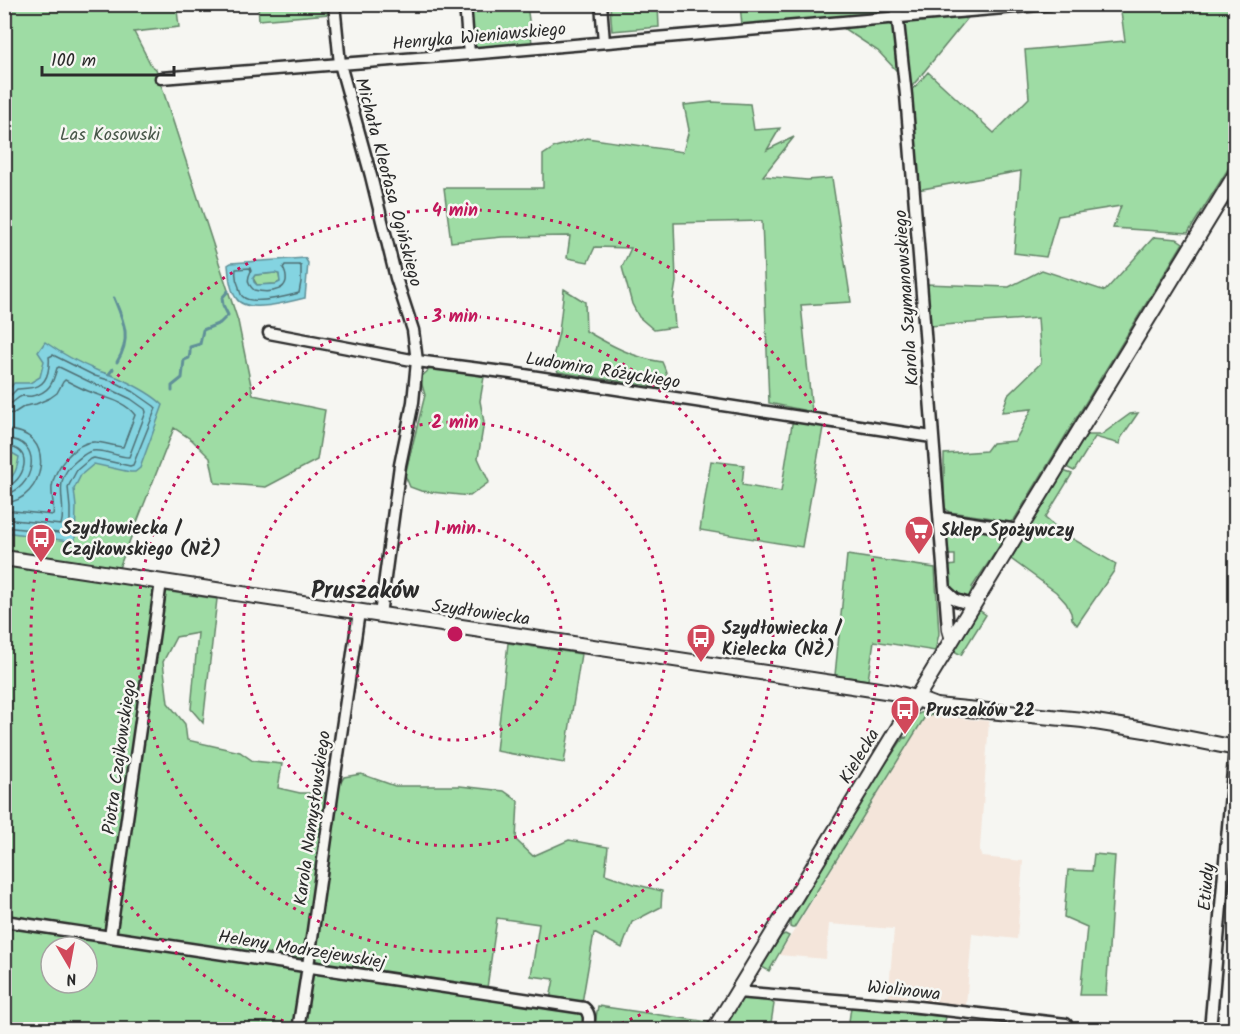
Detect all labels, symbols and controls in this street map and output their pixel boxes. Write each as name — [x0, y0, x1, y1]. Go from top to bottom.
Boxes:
street label: Henryka Wieniawskiego — [391, 15, 567, 60]
scale bar — [42, 39, 174, 77]
text: 100 m — [51, 47, 96, 76]
street label: Michała Kleofasa Ogińskiego — [346, 75, 429, 290]
park label: Las Kosowski — [60, 121, 161, 150]
text: 4 min — [432, 197, 478, 226]
street label: Karola Szymanowskiego — [887, 209, 928, 387]
text: 3 min — [431, 303, 478, 332]
street label: Ludomira Różyckiego — [523, 345, 682, 398]
text: 2 min — [432, 409, 478, 438]
supermarket icon: Sklep Spożywczy — [903, 514, 935, 556]
place label: Szydłowiecka / Czajkowskiego (NŻ) — [62, 515, 221, 565]
text: 1 min — [434, 515, 476, 544]
place label: Sklep Spożywczy — [940, 517, 1075, 546]
bus stop icon: Szydłowiecka / Czajkowskiego (NŻ) — [25, 522, 57, 564]
district label: Pruszaków — [311, 572, 420, 611]
street label: Szydłowiecka — [430, 592, 532, 635]
place label: Szydłowiecka / Kielecka (NŻ) — [722, 615, 843, 665]
bus stop icon: Szydłowiecka / Kielecka (NŻ) — [685, 622, 717, 664]
centre of rings — [445, 624, 465, 644]
street label: Piotra Czajkowskiego — [95, 678, 146, 837]
bus stop icon: Pruszaków 22 — [889, 694, 921, 736]
place label: Pruszaków 22 — [926, 697, 1035, 726]
street label: Kielecka — [832, 723, 888, 790]
street label: Karola Namysłowskiego — [287, 729, 340, 908]
street label: Etiudy — [1191, 861, 1224, 912]
street label: Heleny Modrzejewskiej — [216, 923, 389, 978]
north arrow — [39, 935, 99, 995]
text: N — [64, 965, 78, 991]
street label: Wiolinowa — [866, 973, 942, 1010]

